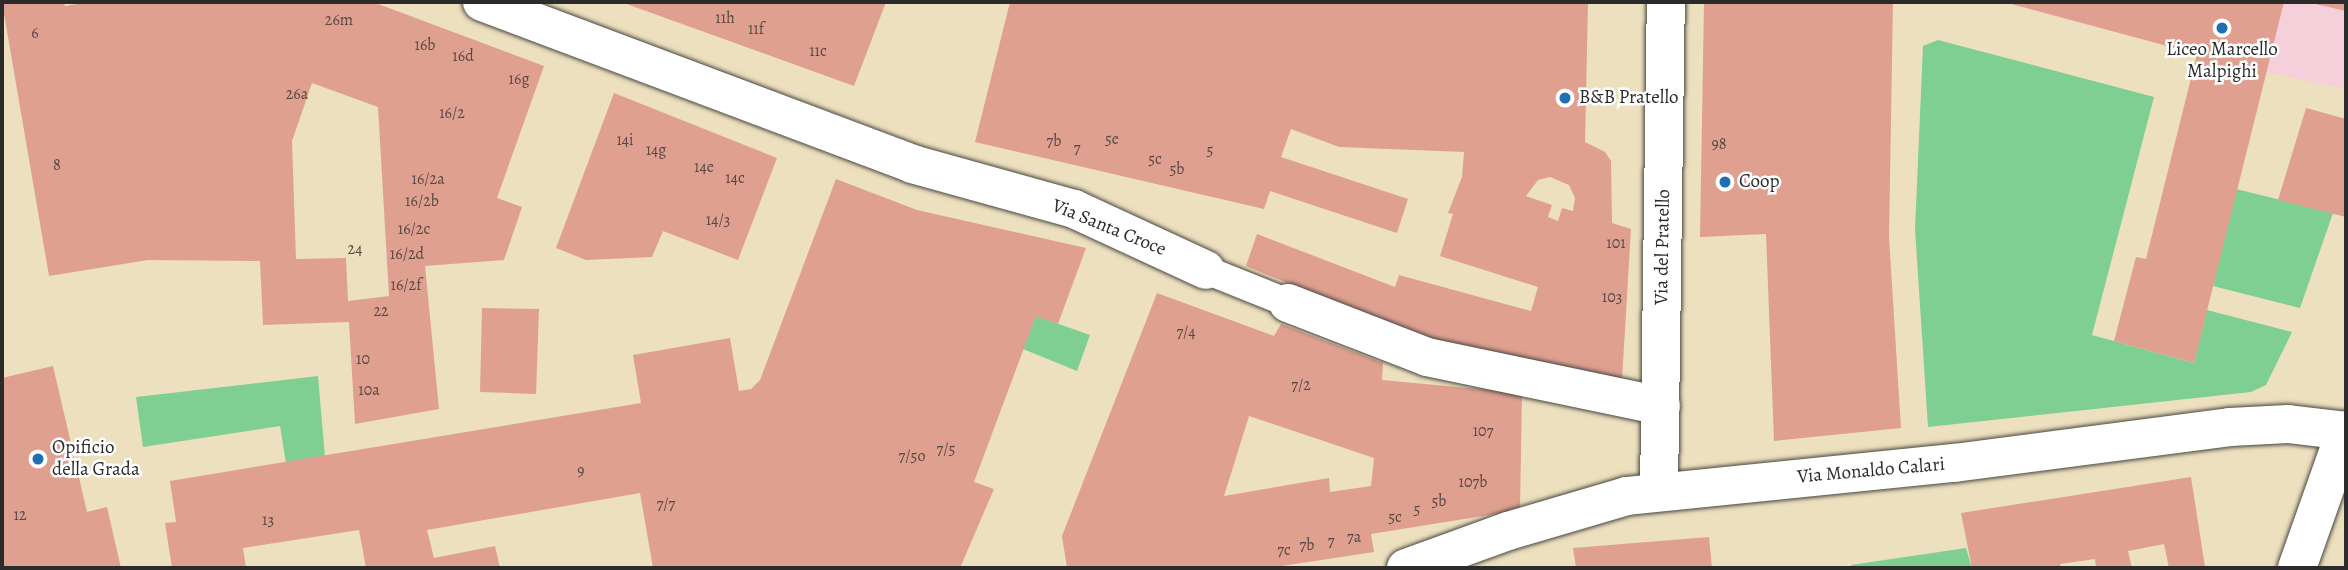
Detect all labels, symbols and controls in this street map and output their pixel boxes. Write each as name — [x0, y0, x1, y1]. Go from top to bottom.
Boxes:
house number: 11h — [715, 8, 735, 28]
house number: 26m — [325, 10, 353, 30]
house number: 11f — [748, 19, 764, 39]
marker: Liceo Marcello Malpighi — [2214, 20, 2230, 36]
house number: 6 — [31, 23, 39, 43]
house number: 16b — [415, 35, 435, 55]
place label: Liceo Marcello Malpighi — [2166, 39, 2278, 83]
house number: 11c — [809, 41, 827, 61]
house number: 16d — [452, 46, 474, 66]
house number: 16g — [509, 69, 529, 89]
house number: 26a — [286, 84, 308, 104]
place label: B&B Pratello — [1579, 87, 1678, 109]
marker: B&B Pratello — [1557, 90, 1573, 106]
house number: 16/2 — [439, 103, 465, 123]
house number: 5e — [1105, 129, 1119, 149]
house number: 14i — [616, 130, 634, 150]
house number: 7b — [1047, 131, 1061, 151]
house number: 98 — [1711, 134, 1727, 154]
house number: 7 — [1074, 138, 1080, 158]
house number: 14g — [646, 140, 666, 160]
house number: 5 — [1207, 140, 1213, 160]
house number: 5c — [1148, 149, 1162, 169]
house number: 8 — [53, 155, 61, 175]
house number: 14e — [694, 157, 714, 177]
house number: 5b — [1169, 159, 1185, 179]
house number: 14c — [725, 168, 745, 188]
house number: 16/2a — [411, 169, 445, 189]
place label: Coop — [1739, 171, 1779, 193]
marker: Coop — [1717, 174, 1733, 190]
street label: Via del Pratello — [1651, 189, 1675, 305]
house number: 16/2b — [405, 191, 439, 211]
street label: Via Santa Croce — [1049, 195, 1169, 261]
house number: 14/3 — [706, 210, 730, 230]
house number: 16/2c — [398, 219, 430, 239]
house number: 101 — [1606, 233, 1626, 253]
house number: 24 — [348, 239, 362, 259]
house number: 16/2d — [390, 244, 424, 264]
house number: 16/2f — [390, 275, 422, 295]
house number: 103 — [1602, 287, 1622, 307]
house number: 22 — [373, 301, 389, 321]
house number: 7/4 — [1176, 322, 1196, 342]
house number: 10 — [356, 349, 370, 369]
house number: 7/2 — [1291, 375, 1311, 395]
house number: 10a — [358, 380, 380, 400]
house number: 107 — [1473, 421, 1493, 441]
place label: Opificio della Grada — [52, 437, 140, 481]
house number: 7/5 — [937, 439, 955, 459]
house number: 7/5o — [899, 446, 925, 466]
marker: Opificio della Grada — [30, 451, 46, 467]
street label: Via Monaldo Calari — [1796, 453, 1946, 489]
house number: 9 — [577, 461, 585, 481]
house number: 107b — [1459, 472, 1487, 492]
house number: 5b — [1431, 491, 1447, 511]
house number: 7/7 — [657, 494, 675, 514]
house number: 5 — [1414, 499, 1420, 519]
house number: 12 — [13, 505, 27, 525]
house number: 5c — [1388, 507, 1402, 527]
house number: 13 — [262, 510, 274, 530]
house number: 7a — [1347, 527, 1361, 547]
house number: 7 — [1328, 531, 1334, 551]
house number: 7b — [1300, 535, 1314, 555]
house number: 7c — [1277, 540, 1291, 560]

